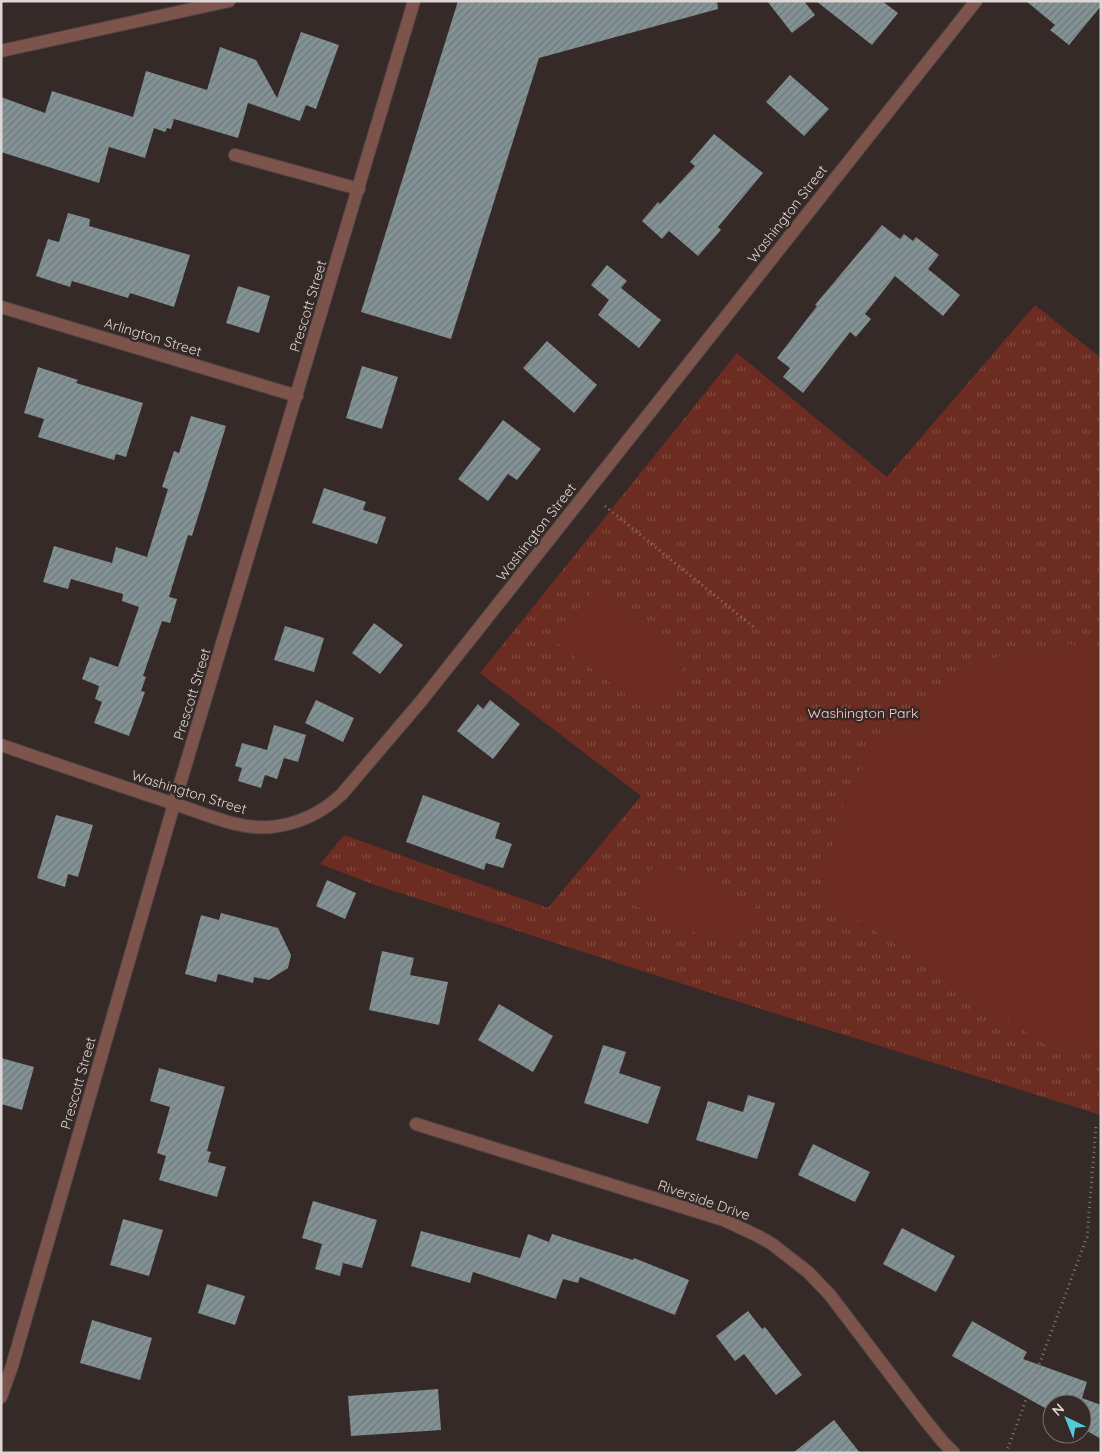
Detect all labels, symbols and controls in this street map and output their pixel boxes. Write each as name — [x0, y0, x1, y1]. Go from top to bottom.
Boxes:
street label: Washington Street — [743, 161, 831, 267]
street label: Prescott Street — [285, 258, 331, 354]
street label: Arlington Street — [102, 314, 204, 360]
street label: Washington Street — [492, 479, 580, 585]
street label: Prescott Street — [169, 646, 215, 742]
park label: Washington Park — [808, 704, 918, 722]
street label: Washington Street — [129, 766, 249, 818]
street label: Prescott Street — [56, 1035, 100, 1131]
street label: Riverside Drive — [655, 1176, 753, 1224]
north arrow — [1042, 1394, 1092, 1444]
text: N — [1048, 1399, 1068, 1420]

